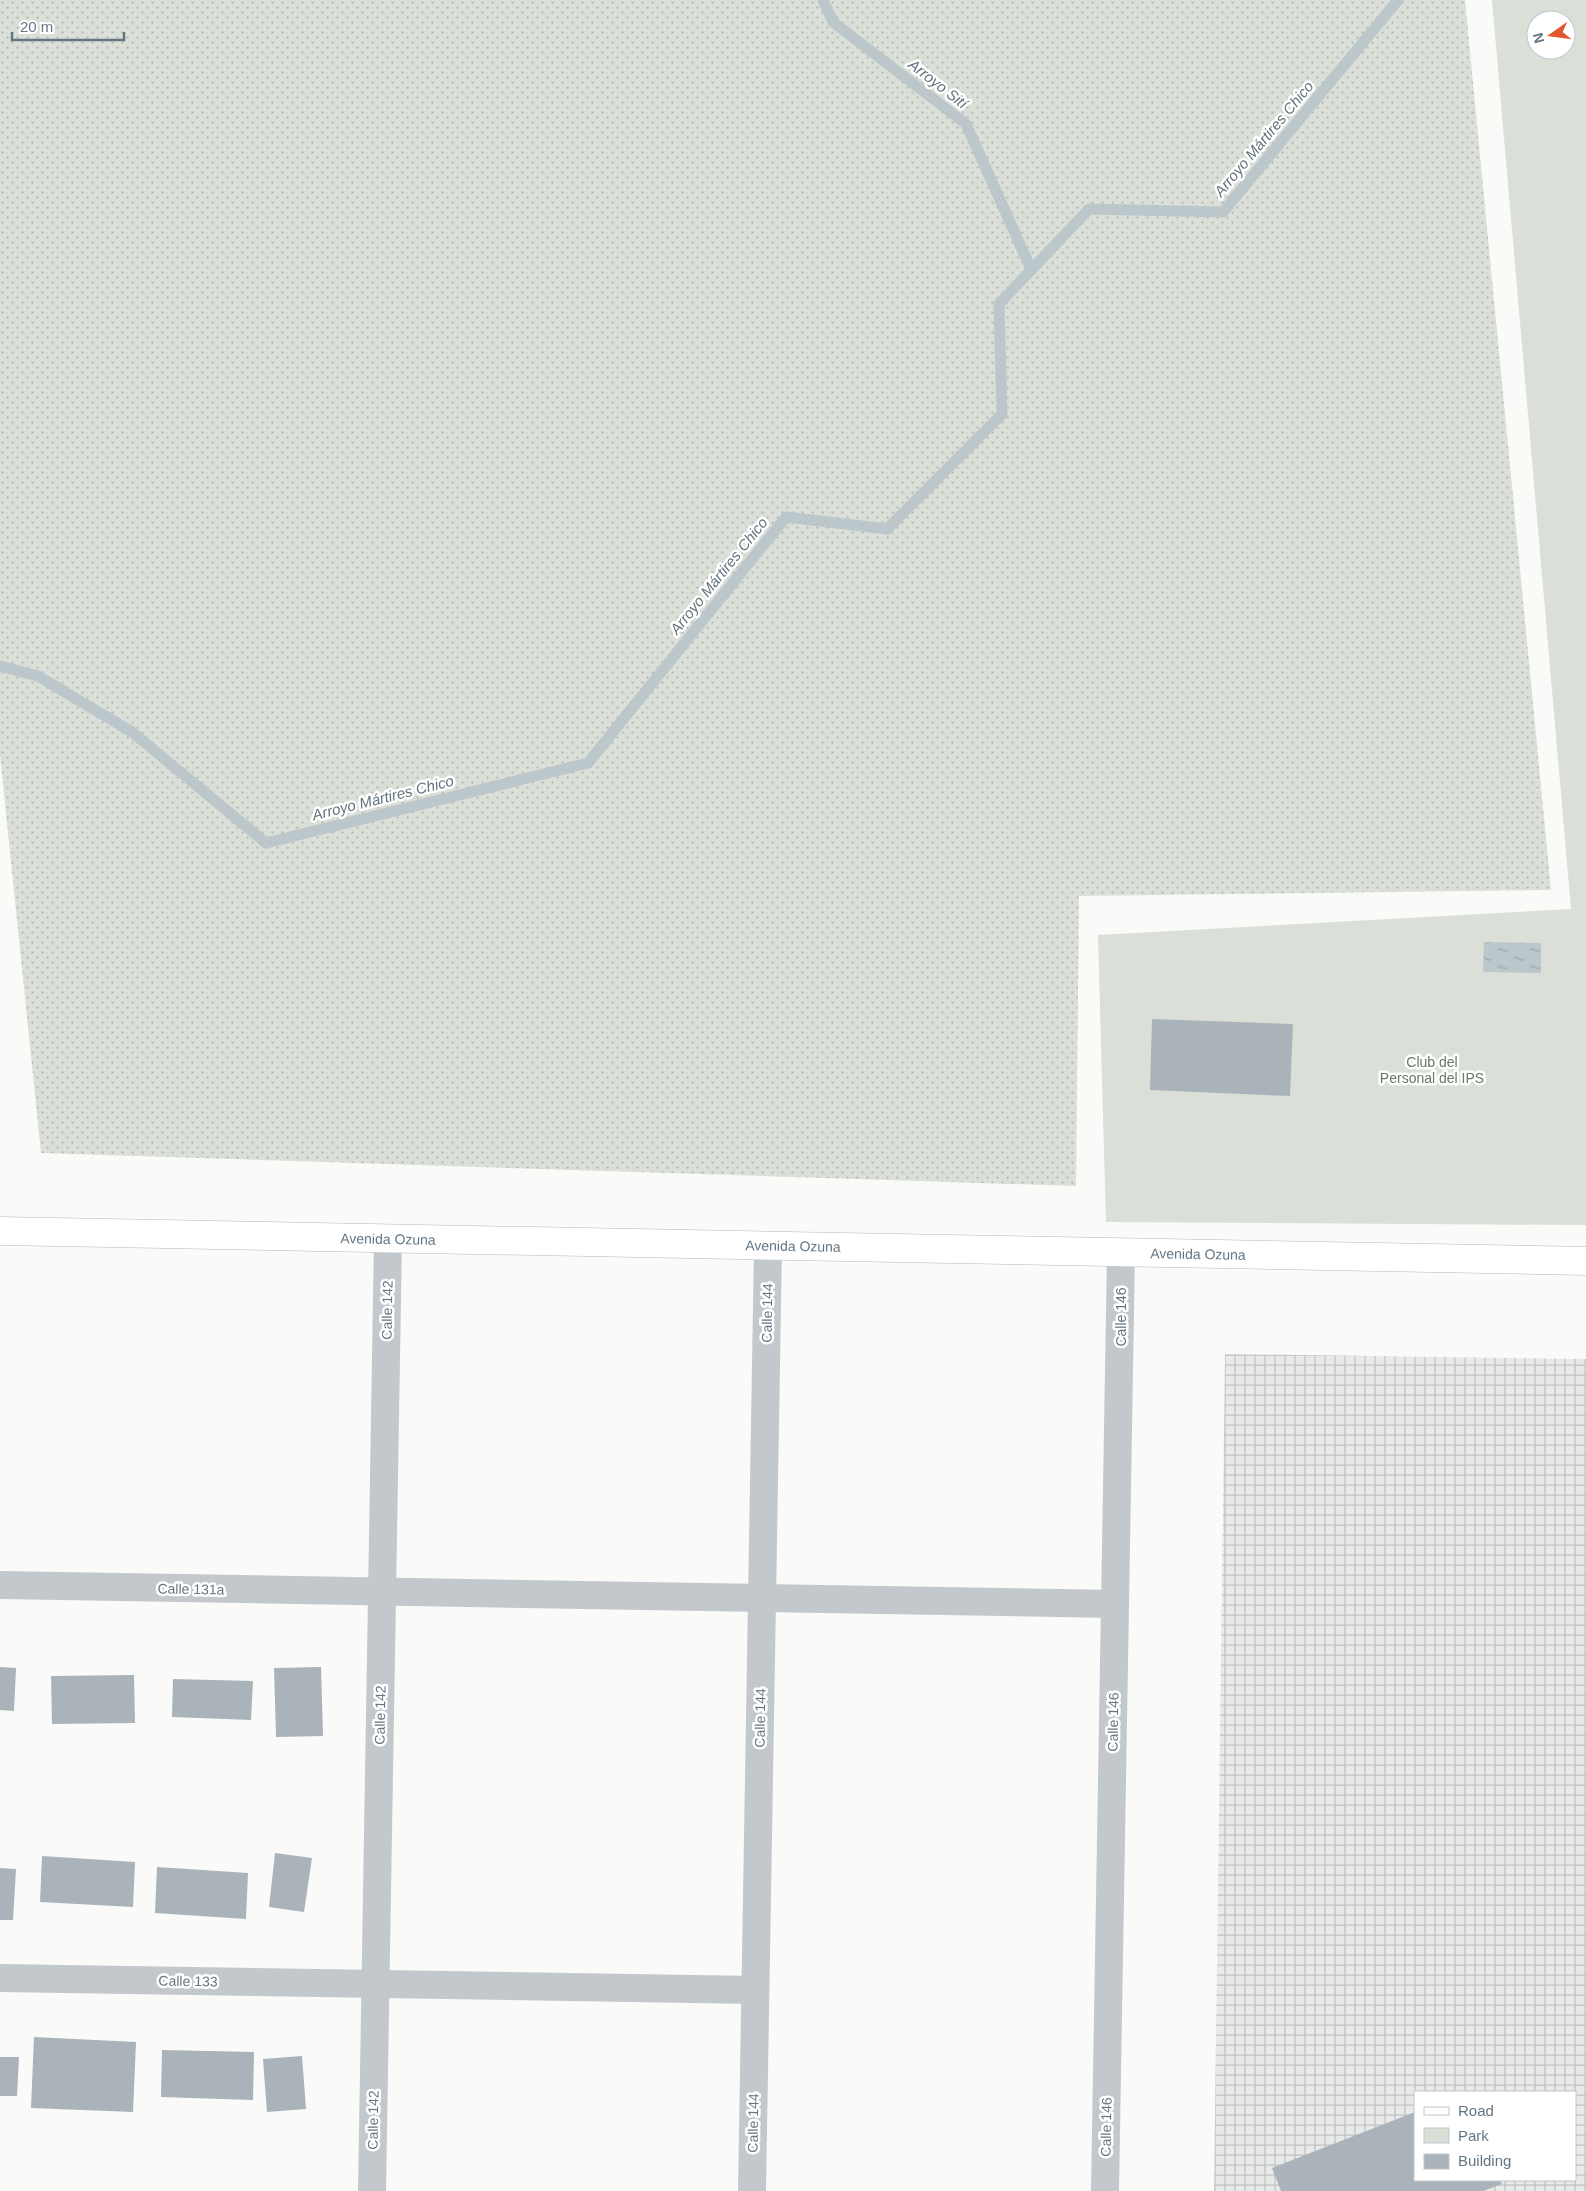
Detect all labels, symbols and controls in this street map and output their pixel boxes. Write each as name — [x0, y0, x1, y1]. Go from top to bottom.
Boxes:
scale bar — [12, 10, 125, 42]
north arrow — [1526, 10, 1576, 60]
text: 20 m — [20, 18, 53, 35]
text: N — [1529, 31, 1547, 45]
water label: Arroyo Sití — [905, 55, 973, 113]
water label: Arroyo Mártires Chico — [1210, 78, 1317, 200]
water label: Arroyo Mártires Chico — [666, 514, 771, 638]
water label: Arroyo Mártires Chico — [309, 772, 455, 824]
park label: Club del Personal del IPS — [1380, 1054, 1484, 1086]
street label: Avenida Ozuna — [340, 1230, 436, 1248]
street label: Avenida Ozuna — [745, 1237, 841, 1255]
street label: Avenida Ozuna — [1150, 1245, 1246, 1263]
street label: Calle 142 — [378, 1280, 396, 1340]
street label: Calle 144 — [758, 1283, 776, 1343]
street label: Calle 146 — [1113, 1287, 1129, 1347]
street label: Calle 131a — [157, 1580, 225, 1598]
street label: Calle 142 — [371, 1685, 389, 1745]
street label: Calle 144 — [751, 1688, 769, 1748]
street label: Calle 146 — [1104, 1692, 1122, 1752]
street label: Calle 133 — [158, 1972, 218, 1990]
street label: Calle 142 — [364, 2090, 382, 2150]
legend — [1414, 2091, 1576, 2181]
street label: Calle 144 — [744, 2093, 762, 2153]
street label: Calle 146 — [1097, 2097, 1115, 2157]
text: Road — [1458, 2102, 1494, 2119]
text: Park — [1458, 2127, 1489, 2144]
text: Building — [1458, 2152, 1511, 2169]

